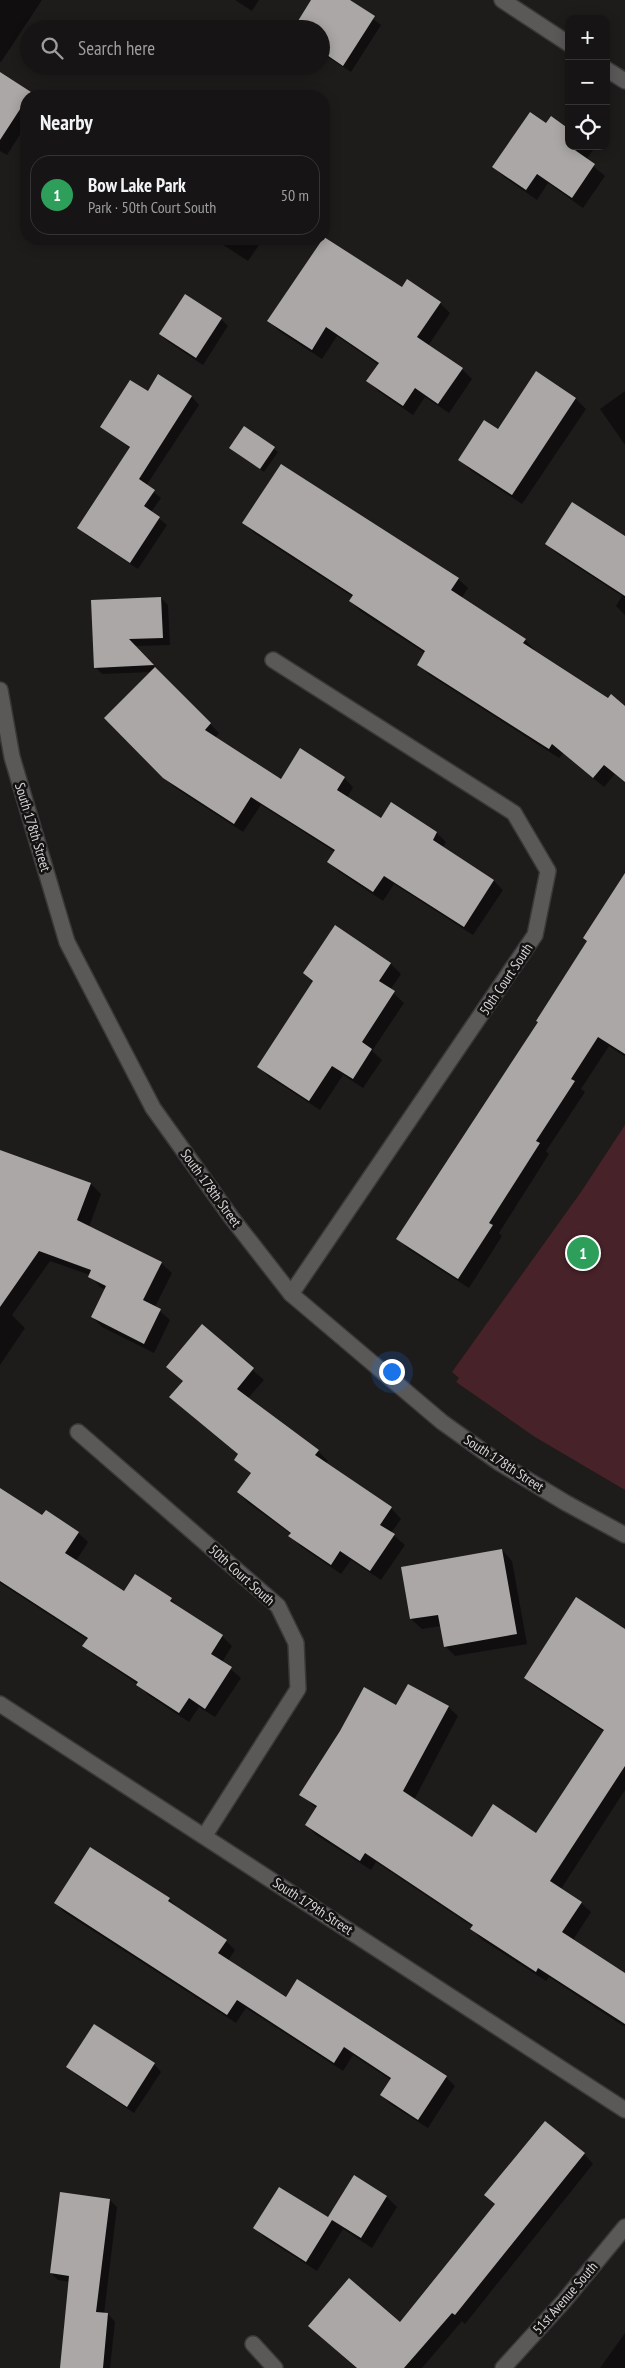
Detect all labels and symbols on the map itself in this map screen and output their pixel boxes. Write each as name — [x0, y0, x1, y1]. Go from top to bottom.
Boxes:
street label: South 178th Street — [11, 780, 55, 874]
street label: 50th Court South — [475, 940, 537, 1018]
street label: South 178th Street — [177, 1146, 245, 1231]
pin: 1 — [567, 1234, 599, 1272]
your location — [379, 1359, 405, 1385]
street label: South 178th Street — [461, 1430, 548, 1496]
street label: 50th Court South — [205, 1541, 279, 1609]
street label: South 179th Street — [270, 1873, 357, 1939]
street label: 51st Avenue South — [529, 2258, 601, 2338]

